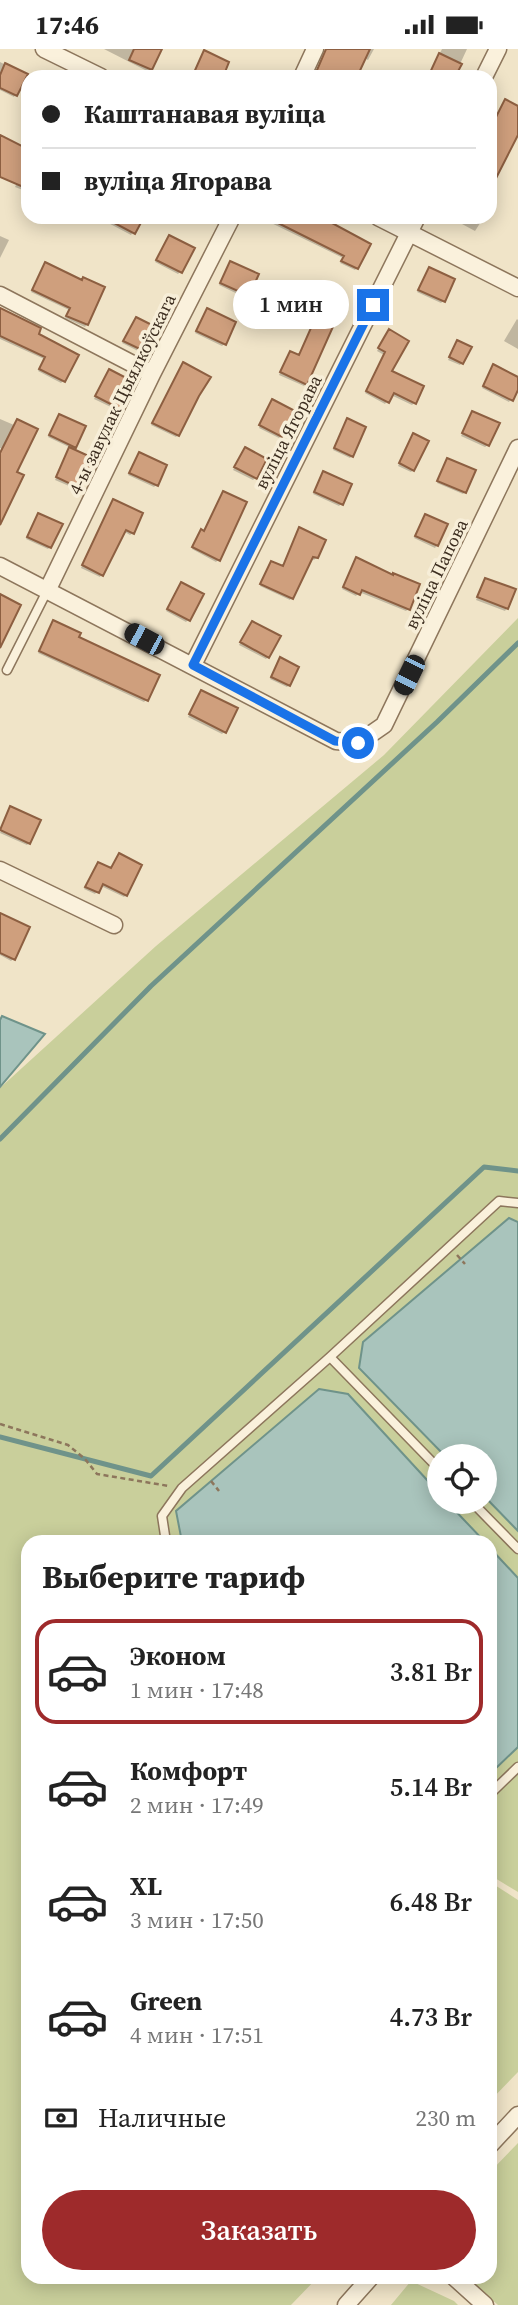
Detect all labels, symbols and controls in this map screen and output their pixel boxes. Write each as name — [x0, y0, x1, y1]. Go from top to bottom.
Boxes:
text: 17:46 — [35, 7, 99, 43]
text: Каштанавая вуліца — [84, 96, 326, 132]
text: вуліца Ягорава — [84, 163, 272, 199]
callout: 1 мин — [233, 281, 348, 329]
text: 1 мин — [259, 288, 323, 320]
street label: 4-ы завулак Цыялкоўскага — [62, 289, 182, 499]
route end — [357, 289, 389, 321]
street label: вуліца Ягорава — [248, 370, 328, 493]
street label: вуліца Папова — [398, 514, 474, 633]
car — [121, 620, 168, 658]
car — [391, 652, 428, 698]
route start — [342, 727, 374, 759]
map controls — [427, 1444, 497, 1514]
button: locate — [427, 1444, 497, 1514]
text: Выберите тариф — [42, 1555, 305, 1599]
text: Эконом — [130, 1638, 226, 1674]
icon: car — [46, 1640, 109, 1703]
text: 3.81 Br — [390, 1654, 472, 1690]
text: 1 мин · 17:48 — [130, 1674, 264, 1706]
text: Комфорт — [130, 1753, 247, 1789]
icon: car — [46, 1755, 109, 1818]
text: 5.14 Br — [390, 1769, 472, 1805]
text: 2 мин · 17:49 — [130, 1789, 264, 1821]
text: XL — [130, 1868, 162, 1904]
icon: car — [46, 1870, 109, 1933]
text: 6.48 Br — [390, 1884, 472, 1920]
text: 3 мин · 17:50 — [130, 1904, 264, 1936]
text: Green — [130, 1983, 202, 2019]
icon: car — [46, 1985, 109, 2048]
text: 4.73 Br — [390, 1999, 472, 2035]
text: 4 мин · 17:51 — [130, 2019, 264, 2051]
icon: cash — [42, 2099, 80, 2137]
text: Наличные — [98, 2100, 226, 2136]
text: 230 m — [415, 2102, 476, 2134]
button: Заказать — [42, 2190, 476, 2270]

